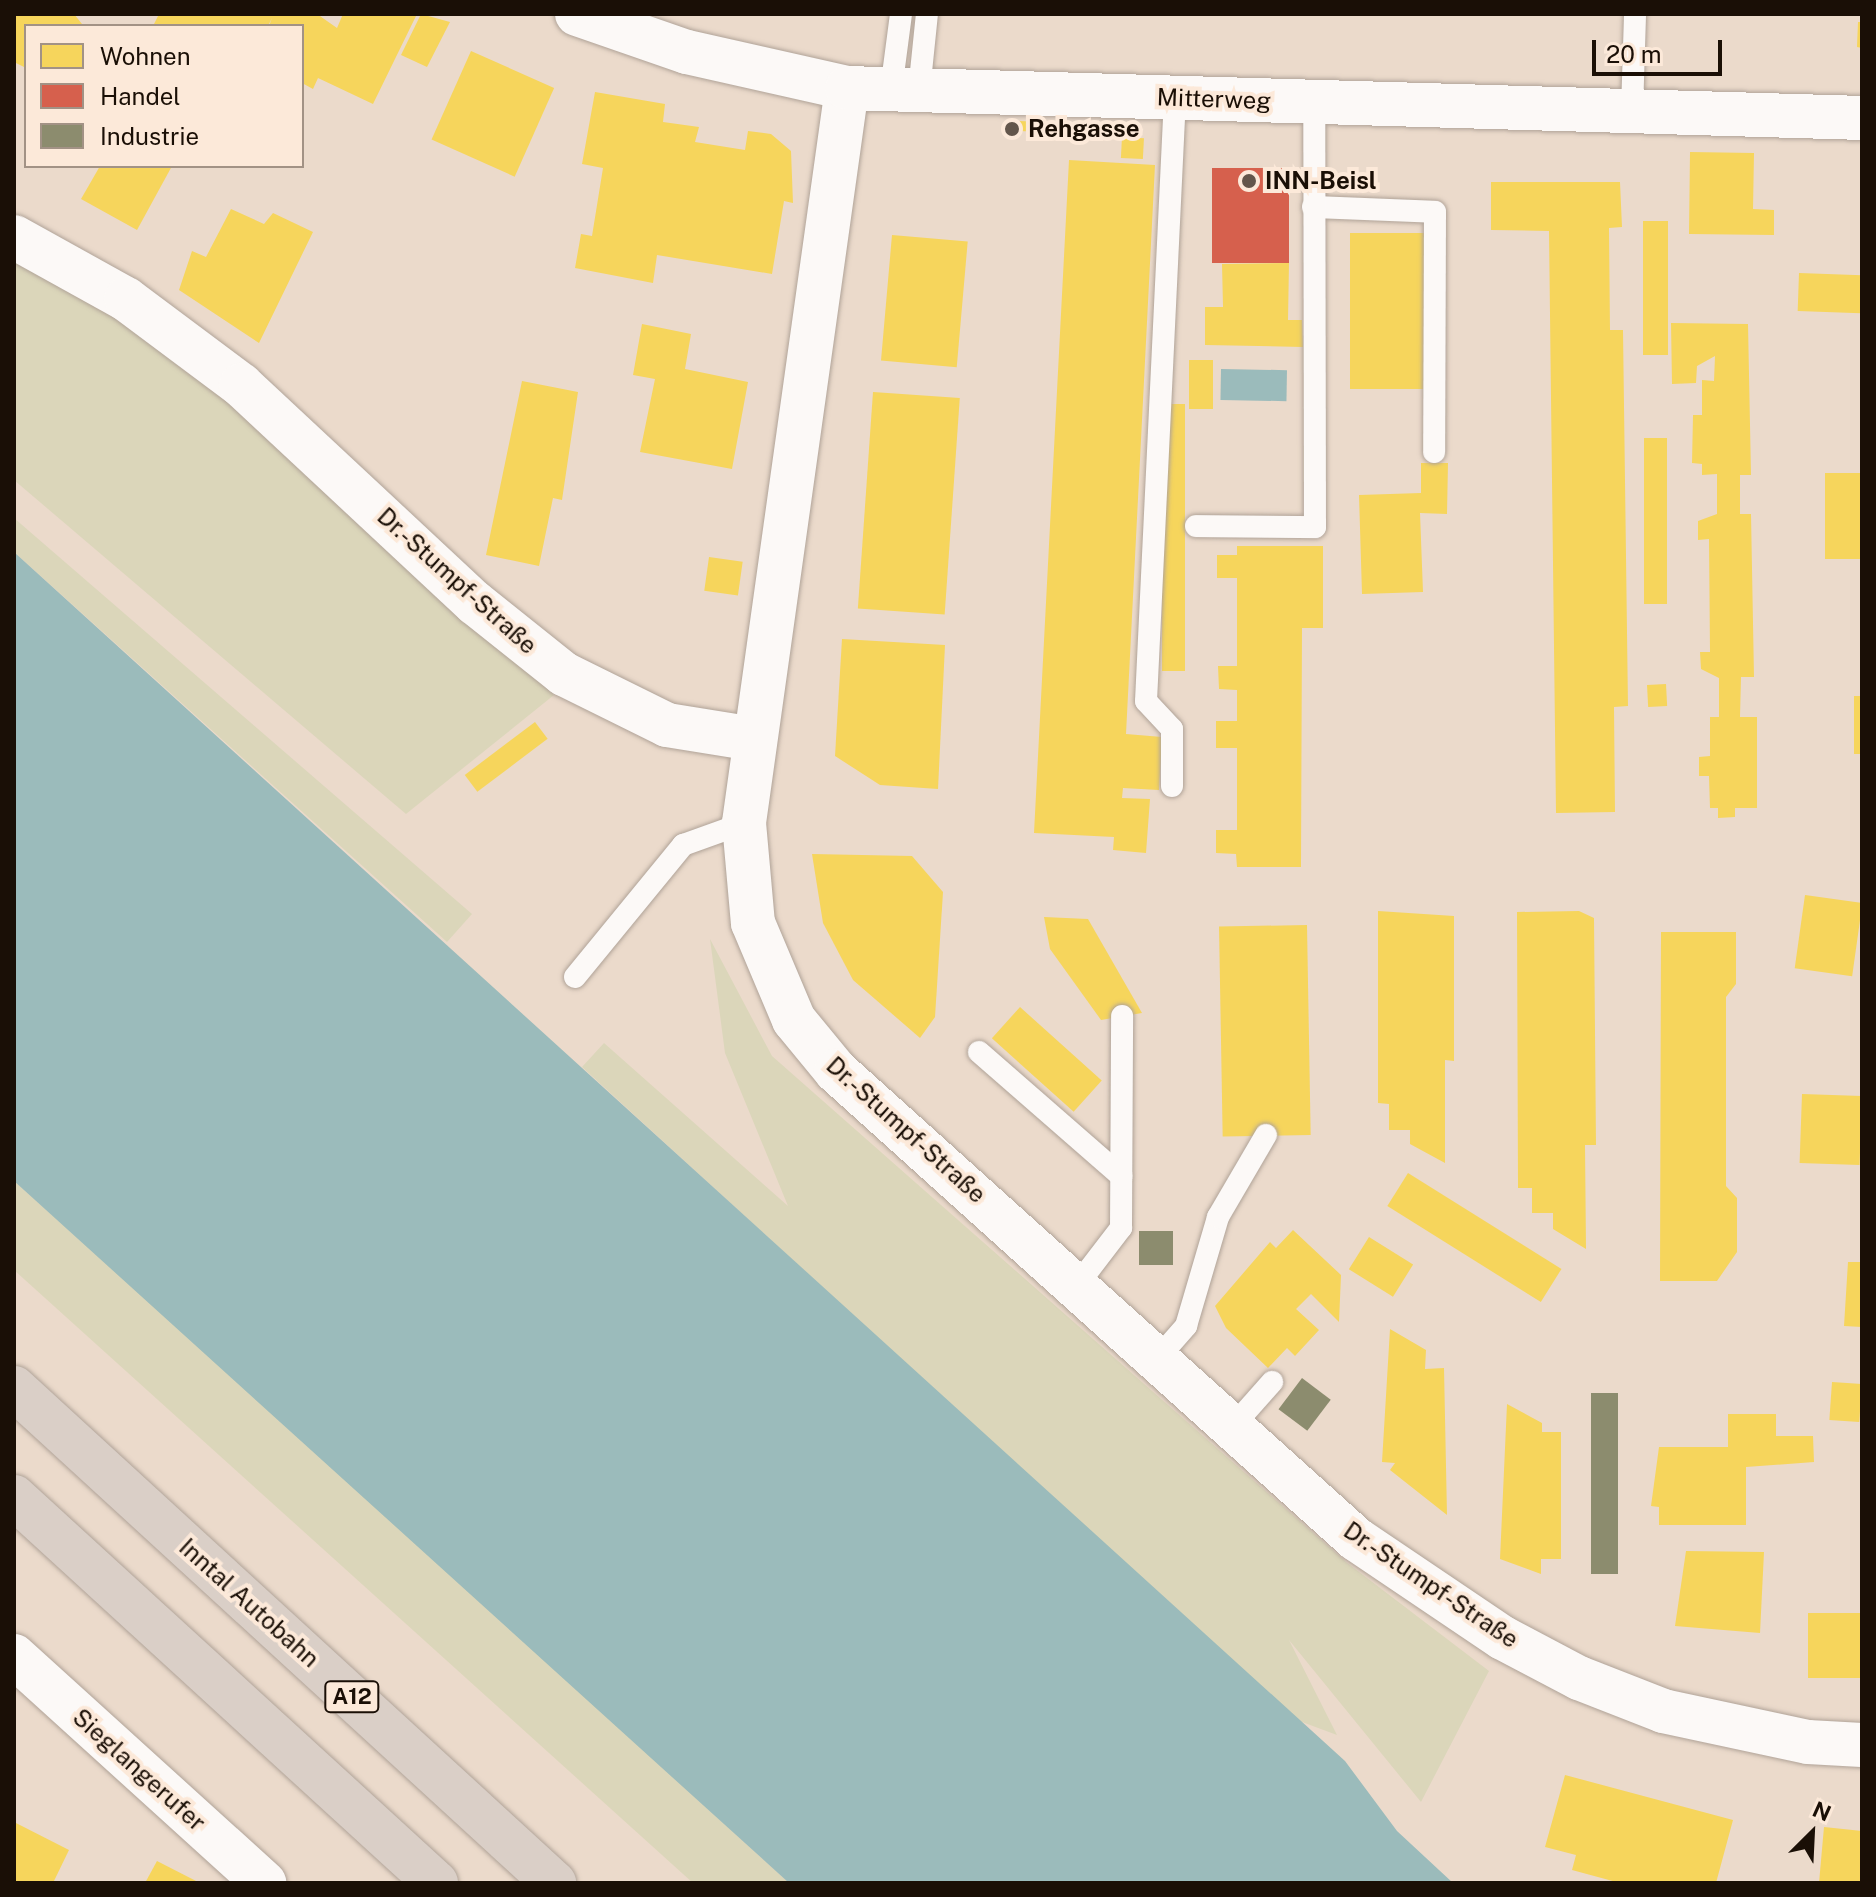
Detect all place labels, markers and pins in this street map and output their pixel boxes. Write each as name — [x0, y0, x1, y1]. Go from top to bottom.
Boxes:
place label: Rehgasse — [1028, 115, 1140, 143]
marker: Rehgasse — [1003, 120, 1021, 138]
place label: INN-Beisl — [1265, 167, 1377, 195]
marker: INN-Beisl — [1240, 172, 1258, 190]

